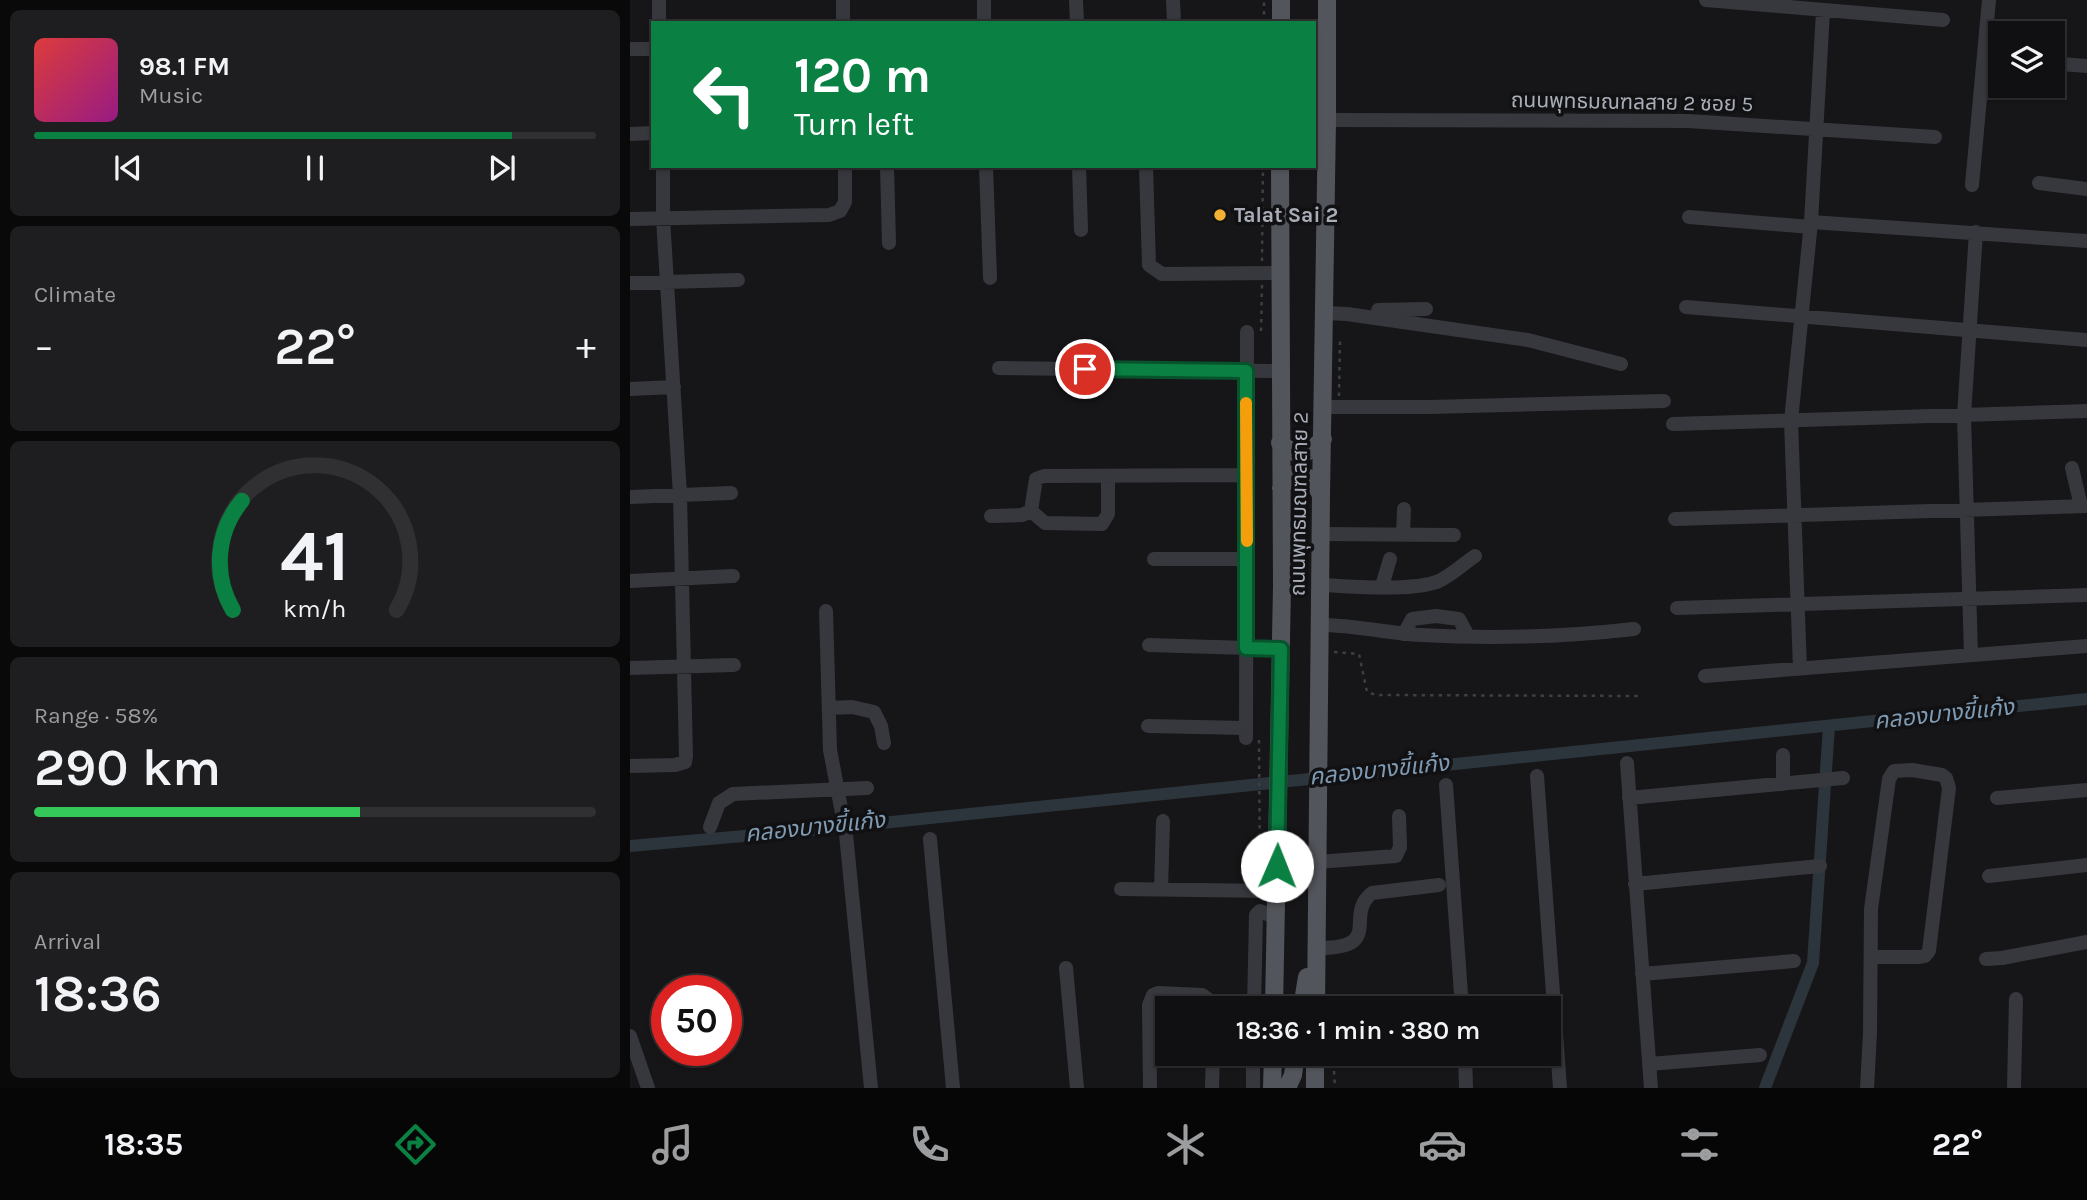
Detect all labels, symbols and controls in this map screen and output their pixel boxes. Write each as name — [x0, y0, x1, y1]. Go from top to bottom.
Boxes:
map controls — [1988, 21, 2065, 98]
button: layers — [1988, 21, 2065, 98]
text: 120 m — [794, 47, 931, 104]
icon: left — [679, 49, 770, 140]
text: 98.1 FM — [139, 51, 230, 82]
text: Music — [139, 82, 203, 109]
street label: ถนนพุทธมณฑลสาย 2 ซอย 5 — [1511, 88, 1753, 117]
text: Turn left — [794, 106, 914, 143]
icon: previous — [109, 149, 147, 187]
icon: pause — [296, 149, 334, 187]
icon: next — [483, 149, 521, 187]
place label: Talat Sai 2 — [1234, 203, 1338, 227]
marker: Talat Sai 2 — [1212, 207, 1228, 223]
text: Climate — [34, 281, 116, 308]
text: 22° — [274, 316, 356, 377]
text: − — [34, 324, 54, 369]
text: + — [576, 324, 596, 369]
pin — [1055, 339, 1115, 399]
icon: arrive — [1066, 350, 1104, 388]
street label: ถนนพุทธมณฑลสาย 2 — [1285, 412, 1314, 596]
text: 41 — [280, 513, 350, 598]
text: km/h — [283, 594, 347, 623]
water label: คลองบางขี้แก้ง — [1873, 690, 2017, 735]
text: Range · 58% — [34, 702, 158, 729]
text: 290 km — [34, 737, 221, 798]
water label: คลองบางขี้แก้ง — [1308, 746, 1452, 791]
water label: คลองบางขี้แก้ง — [744, 803, 888, 848]
position arrow — [1240, 829, 1314, 903]
text: Arrival — [34, 928, 101, 955]
text: 18:36 — [34, 963, 162, 1024]
speed limit sign: 50 — [651, 975, 742, 1066]
text: 18:36 · 1 min · 380 m — [1236, 1015, 1480, 1046]
icon: directions — [391, 1120, 440, 1169]
icon: music — [648, 1120, 697, 1169]
icon: phone — [905, 1120, 954, 1169]
icon: climate — [1161, 1120, 1210, 1169]
icon: car — [1418, 1120, 1467, 1169]
icon: filters — [1675, 1120, 1724, 1169]
text: 18:35 — [104, 1126, 183, 1163]
text: 22° — [1932, 1126, 1983, 1163]

